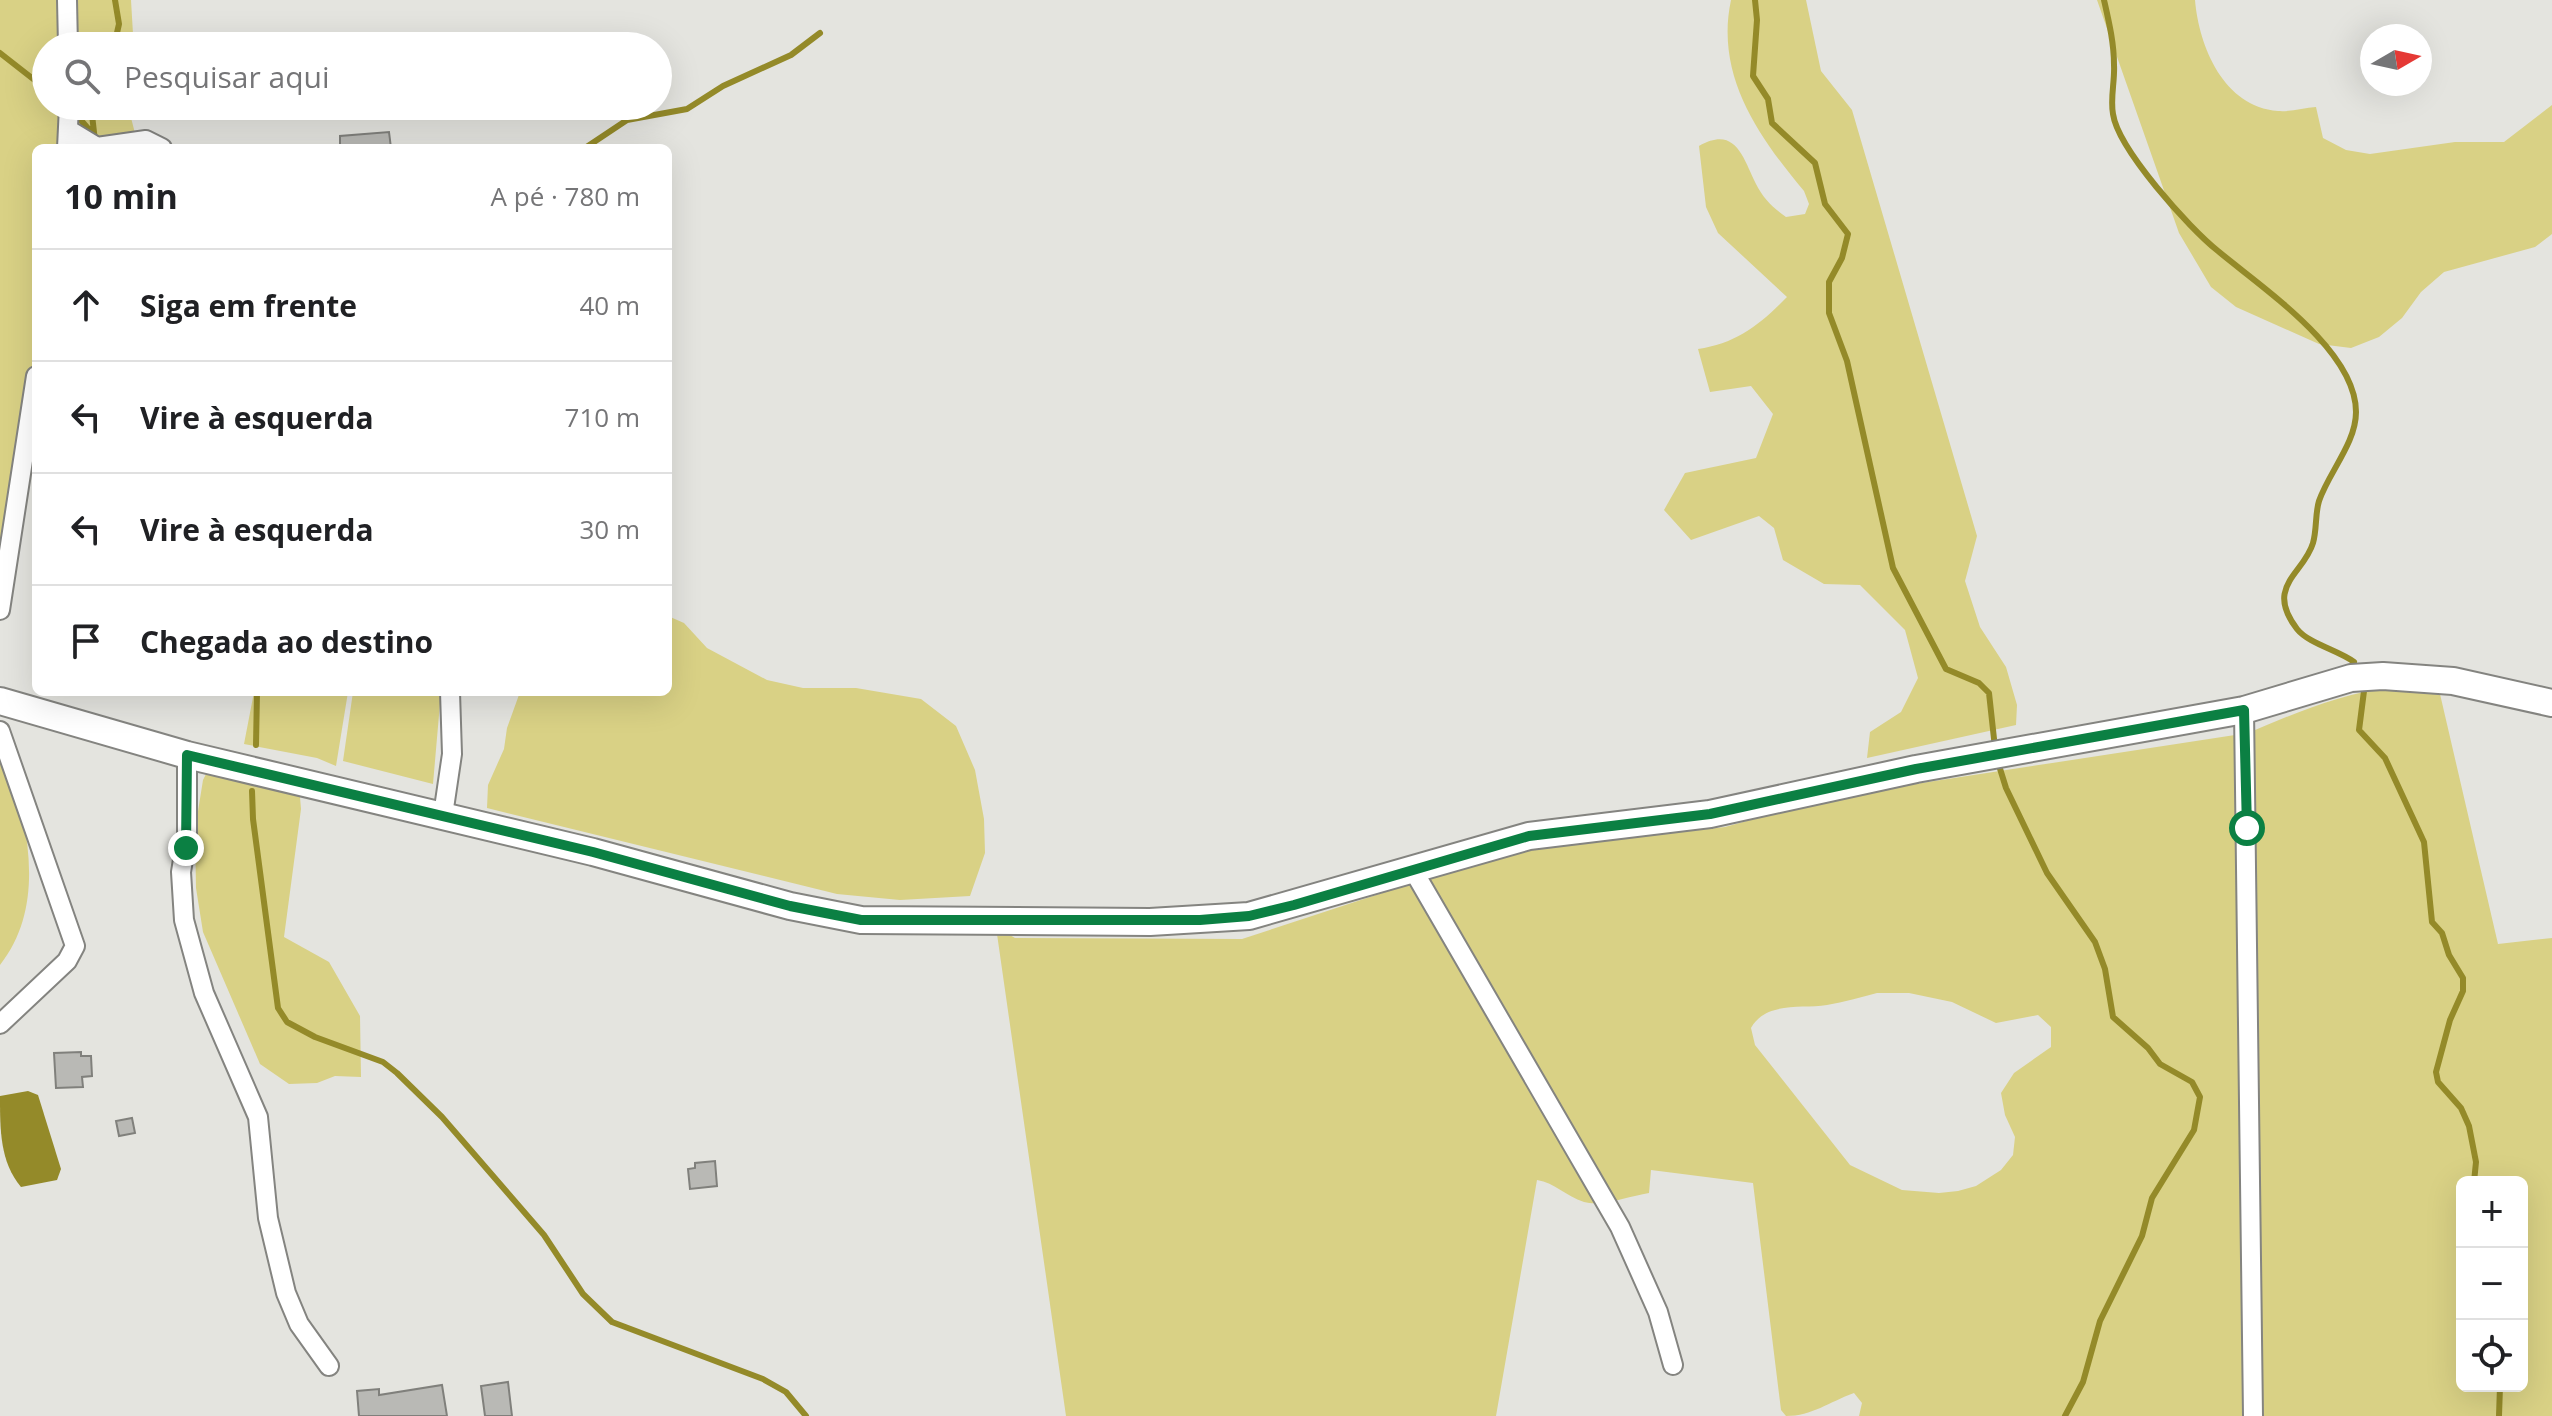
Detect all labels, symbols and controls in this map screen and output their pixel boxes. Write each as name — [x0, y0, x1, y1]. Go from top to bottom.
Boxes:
north arrow — [2360, 24, 2432, 96]
search box — [32, 32, 672, 120]
icon: search — [60, 54, 104, 98]
text: Pesquisar aqui — [124, 56, 330, 97]
text: 10 min — [64, 173, 178, 219]
text: A pé · 780 m — [491, 178, 640, 214]
icon: ahead — [64, 283, 108, 327]
text: Siga em frente — [140, 285, 357, 326]
text: 40 m — [579, 287, 640, 323]
icon: left — [64, 395, 108, 439]
text: Vire à esquerda — [140, 397, 374, 438]
text: 710 m — [565, 399, 640, 435]
icon: left — [64, 507, 108, 551]
text: Vire à esquerda — [140, 509, 374, 550]
text: 30 m — [579, 511, 640, 547]
icon: arrive — [64, 619, 108, 663]
text: Chegada ao destino — [140, 621, 433, 662]
route start — [2229, 810, 2265, 846]
route end — [168, 830, 204, 866]
map controls — [2456, 1176, 2528, 1392]
button: + — [2456, 1176, 2528, 1248]
button: − — [2456, 1248, 2528, 1320]
button: locate — [2456, 1320, 2528, 1392]

